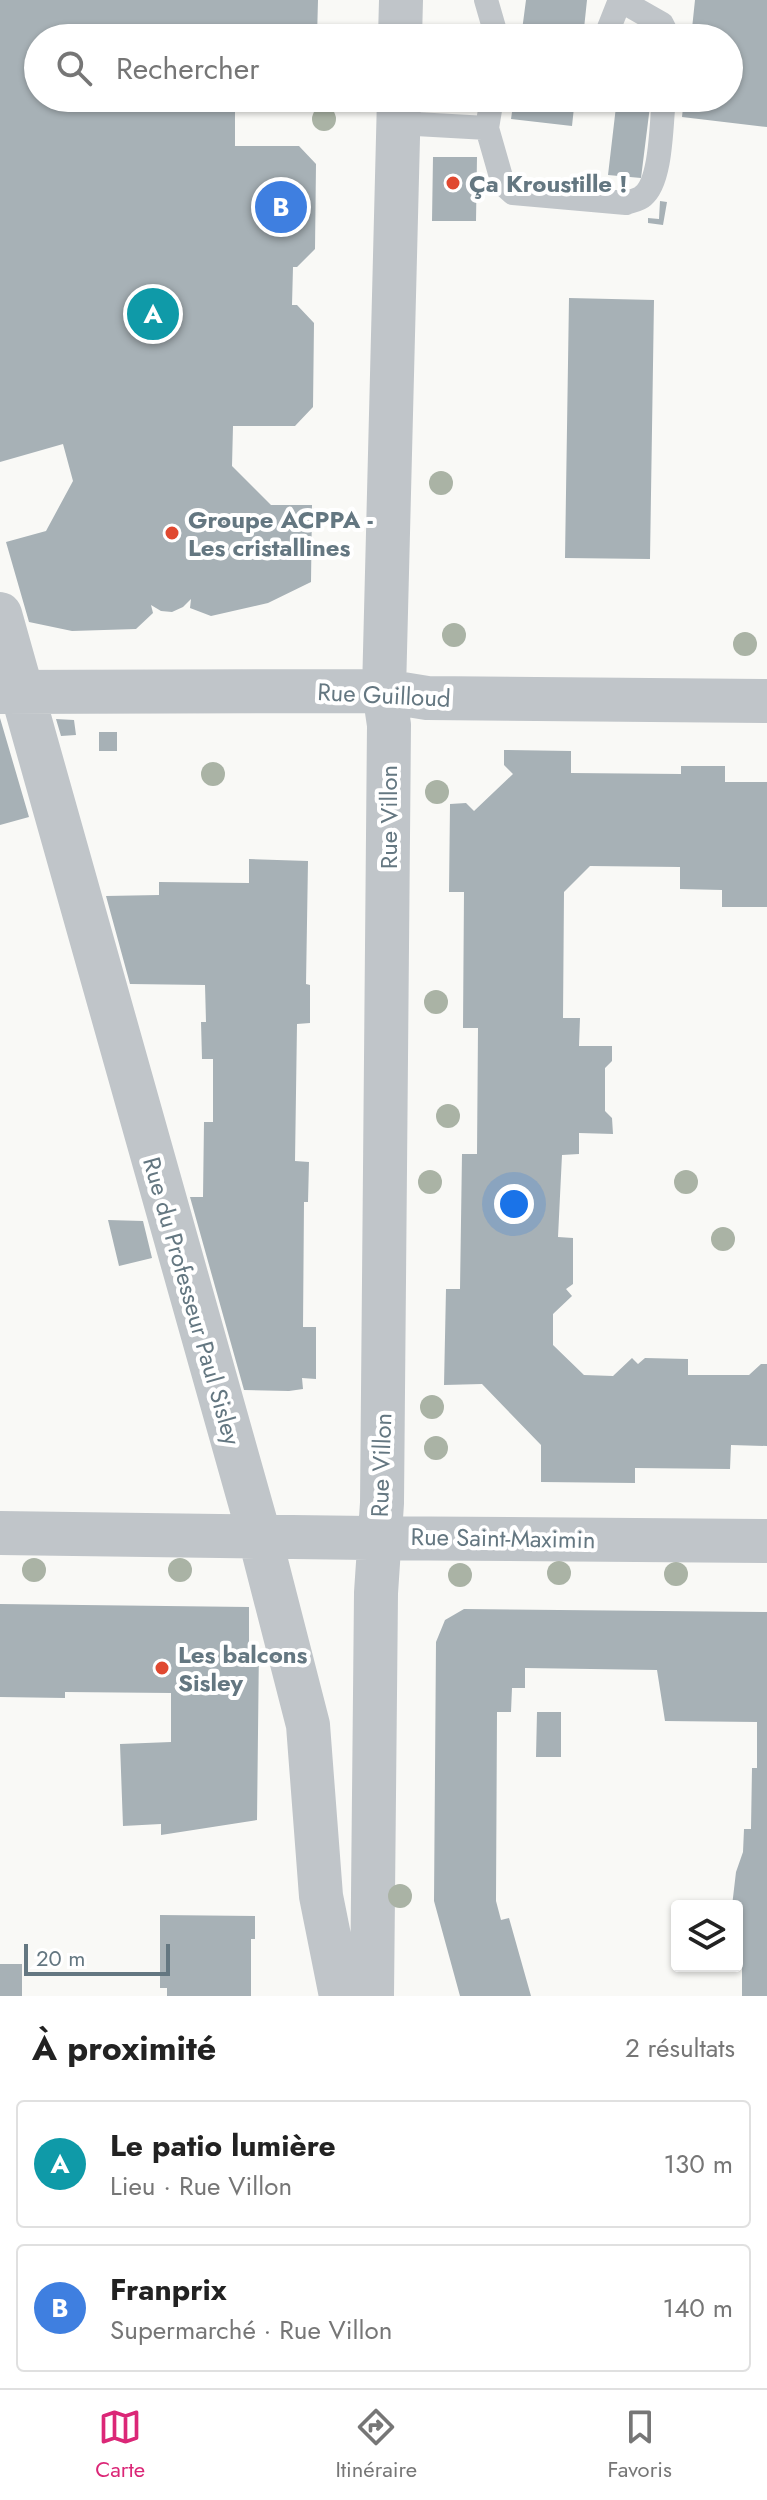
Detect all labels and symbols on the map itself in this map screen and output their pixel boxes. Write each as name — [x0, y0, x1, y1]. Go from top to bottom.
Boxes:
place label: Ça Kroustille ! — [469, 166, 628, 201]
marker: Ça Kroustille ! — [444, 174, 462, 192]
pin: B — [255, 177, 307, 237]
pin: A — [127, 284, 179, 344]
place label: Groupe ACPPA - Les cristallines — [188, 502, 374, 565]
marker: Groupe ACPPA - Les cristallines — [163, 524, 181, 542]
street label: Rue Guilloud — [316, 674, 452, 716]
street label: Rue Villon — [371, 765, 406, 869]
street label: Rue du Professeur Paul Sisley — [134, 1153, 250, 1450]
your location — [494, 1184, 534, 1224]
street label: Rue Villon — [362, 1412, 400, 1518]
street label: Rue Saint-Maximin — [410, 1519, 596, 1557]
place label: Les balcons Sisley — [178, 1637, 308, 1700]
marker: Les balcons Sisley — [153, 1659, 171, 1677]
scale bar — [24, 1940, 170, 1976]

